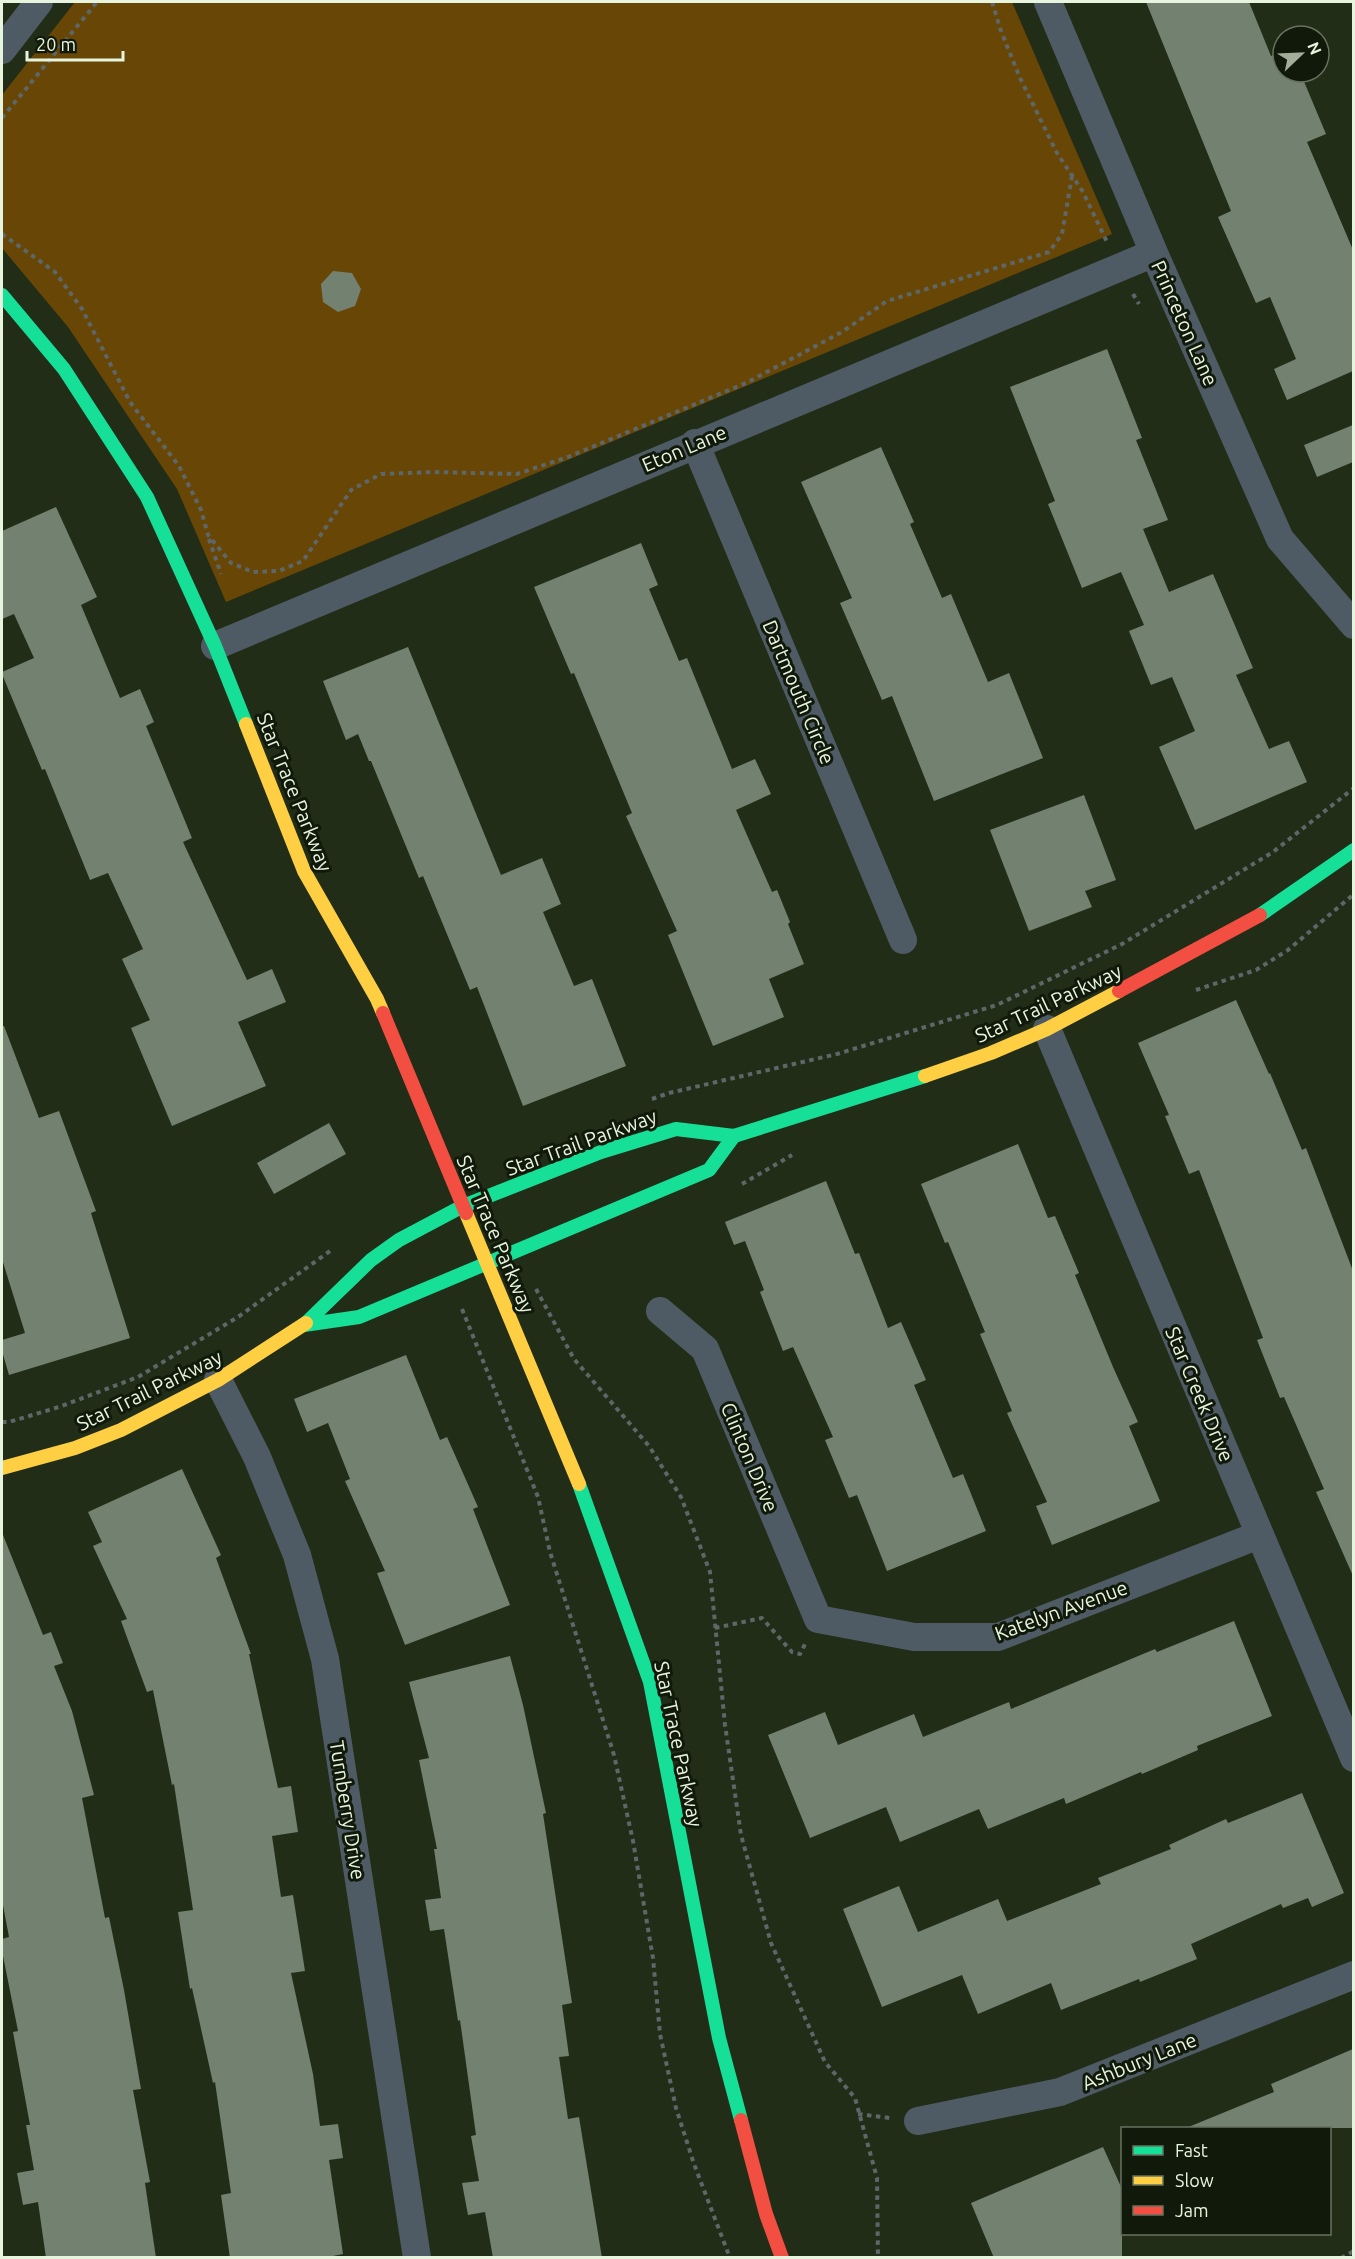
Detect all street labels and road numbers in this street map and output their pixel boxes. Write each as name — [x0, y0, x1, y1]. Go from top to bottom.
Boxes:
street label: Princeton Lane — [1147, 257, 1223, 389]
street label: Eton Lane — [638, 420, 730, 476]
street label: Dartmouth Circle — [758, 616, 840, 768]
street label: Star Trace Parkway — [253, 709, 337, 875]
street label: Star Trail Parkway — [971, 959, 1125, 1047]
street label: Star Trail Parkway — [502, 1104, 660, 1180]
street label: Star Trace Parkway — [452, 1152, 540, 1317]
street label: Star Creek Drive — [1161, 1323, 1239, 1465]
street label: Star Trail Parkway — [73, 1345, 226, 1435]
street label: Clinton Drive — [717, 1399, 783, 1515]
street label: Katelyn Avenue — [992, 1575, 1130, 1645]
street label: Star Trace Parkway — [650, 1659, 708, 1829]
street label: Turnberry Drive — [326, 1739, 370, 1881]
street label: Ashbury Lane — [1078, 2028, 1200, 2094]

